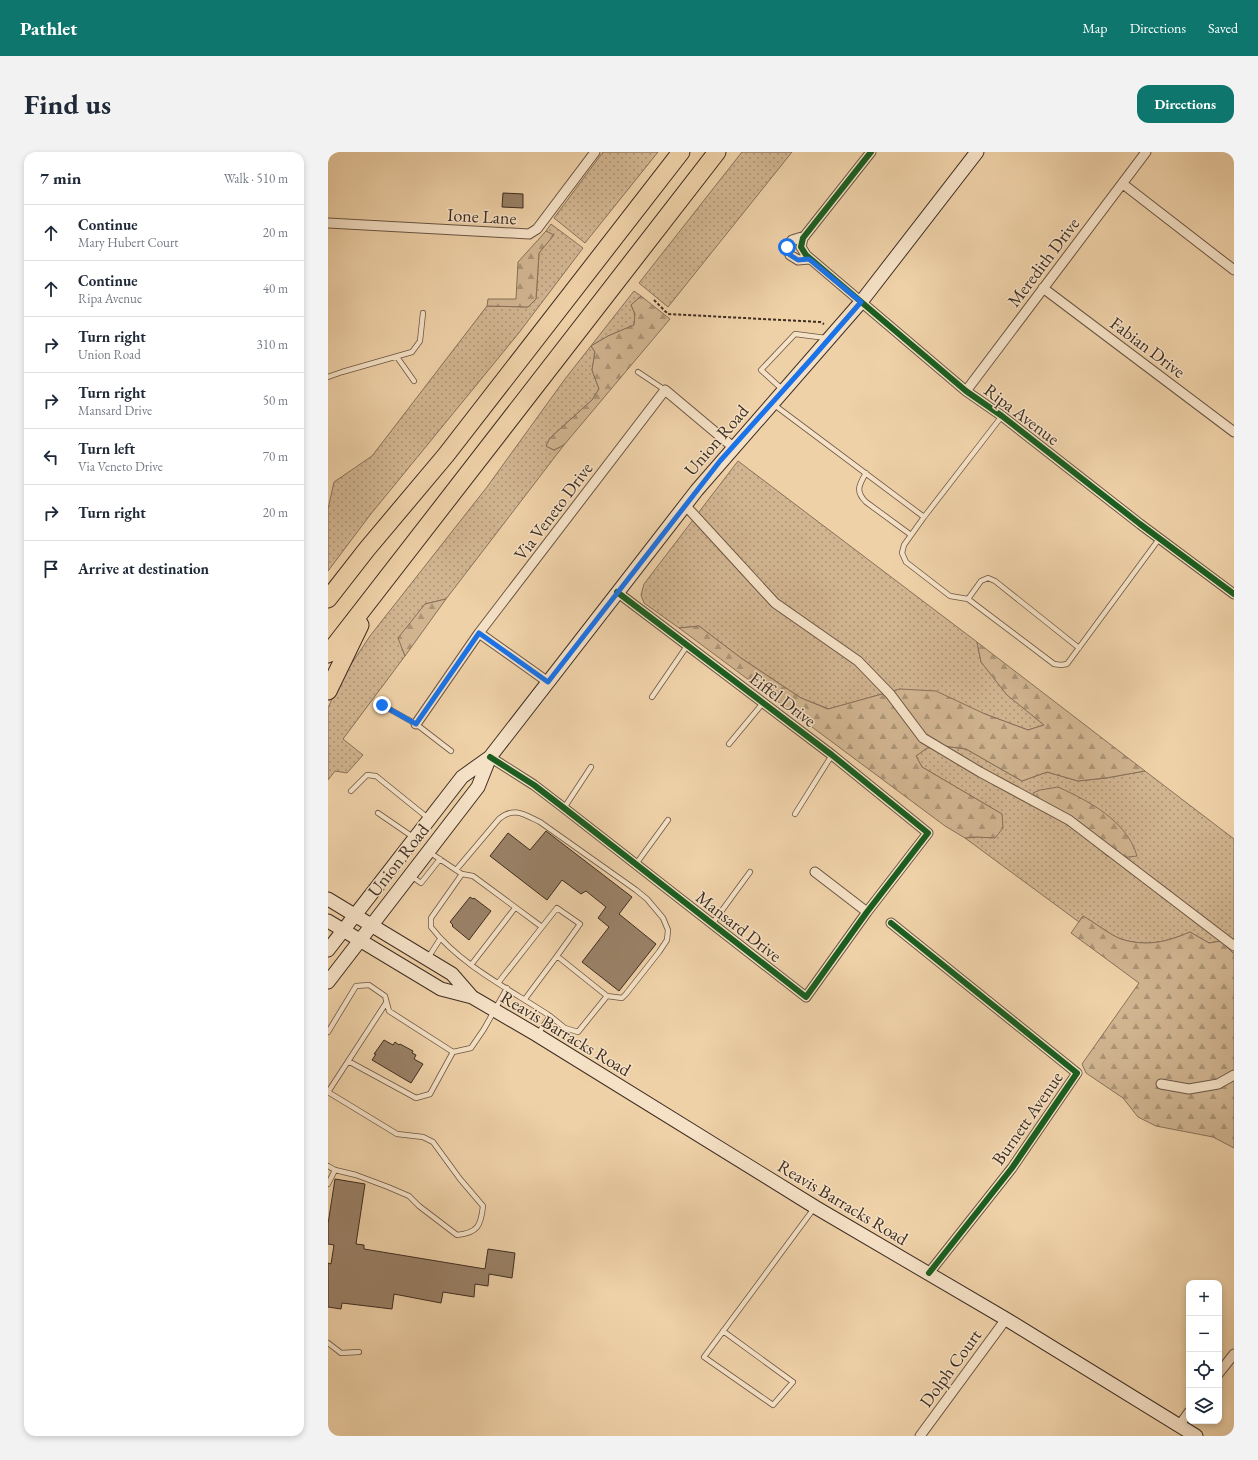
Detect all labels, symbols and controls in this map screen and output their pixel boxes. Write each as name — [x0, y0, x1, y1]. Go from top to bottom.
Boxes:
text: Pathlet — [20, 16, 77, 41]
text: Map — [1082, 19, 1108, 37]
text: Directions — [1130, 19, 1186, 37]
text: Saved — [1208, 19, 1238, 37]
button: Directions — [1137, 85, 1234, 123]
text: Find us — [24, 86, 111, 122]
text: 7 min — [40, 167, 81, 189]
text: Walk · 510 m — [224, 170, 288, 187]
street label: Ione Lane — [447, 203, 517, 229]
street label: Meredith Drive — [1002, 213, 1084, 311]
text: Continue — [78, 215, 138, 234]
icon: ahead — [40, 222, 62, 244]
text: 20 m — [263, 224, 288, 241]
text: Mary Hubert Court — [78, 234, 178, 251]
route start — [778, 238, 796, 256]
text: Continue — [78, 271, 138, 290]
icon: ahead — [40, 278, 62, 300]
text: 40 m — [263, 280, 288, 297]
text: Ripa Avenue — [78, 290, 142, 307]
street label: Fabian Drive — [1106, 311, 1190, 383]
text: Turn right — [78, 327, 146, 346]
icon: right — [40, 334, 62, 356]
text: 310 m — [257, 336, 288, 353]
text: Union Road — [78, 346, 141, 363]
street label: Ripa Avenue — [980, 378, 1064, 450]
text: Turn right — [78, 383, 146, 402]
icon: right — [40, 390, 62, 412]
text: 50 m — [263, 392, 288, 409]
street label: Union Road — [679, 399, 754, 480]
text: Mansard Drive — [78, 402, 152, 419]
text: Turn left — [78, 439, 135, 458]
icon: left — [40, 446, 62, 468]
text: 70 m — [263, 448, 288, 465]
street label: Via Veneto Drive — [508, 457, 598, 565]
text: Via Veneto Drive — [78, 458, 163, 475]
icon: right — [40, 502, 62, 524]
text: Turn right — [78, 503, 146, 522]
text: 20 m — [263, 504, 288, 521]
icon: arrive — [40, 558, 62, 580]
text: Arrive at destination — [78, 559, 209, 578]
street label: Eiffel Drive — [745, 666, 821, 732]
route end — [373, 696, 391, 714]
street label: Union Road — [362, 818, 434, 901]
street label: Mansard Drive — [691, 885, 787, 967]
street label: Reavis Barracks Road — [497, 985, 636, 1081]
street label: Burnett Avenue — [986, 1067, 1068, 1169]
street label: Reavis Barracks Road — [774, 1154, 913, 1250]
map controls — [1186, 1280, 1222, 1424]
button: + — [1186, 1280, 1222, 1316]
button: − — [1186, 1316, 1222, 1352]
street label: Dolph Court — [914, 1324, 986, 1412]
button: locate — [1186, 1352, 1222, 1388]
button: layers — [1186, 1388, 1222, 1424]

